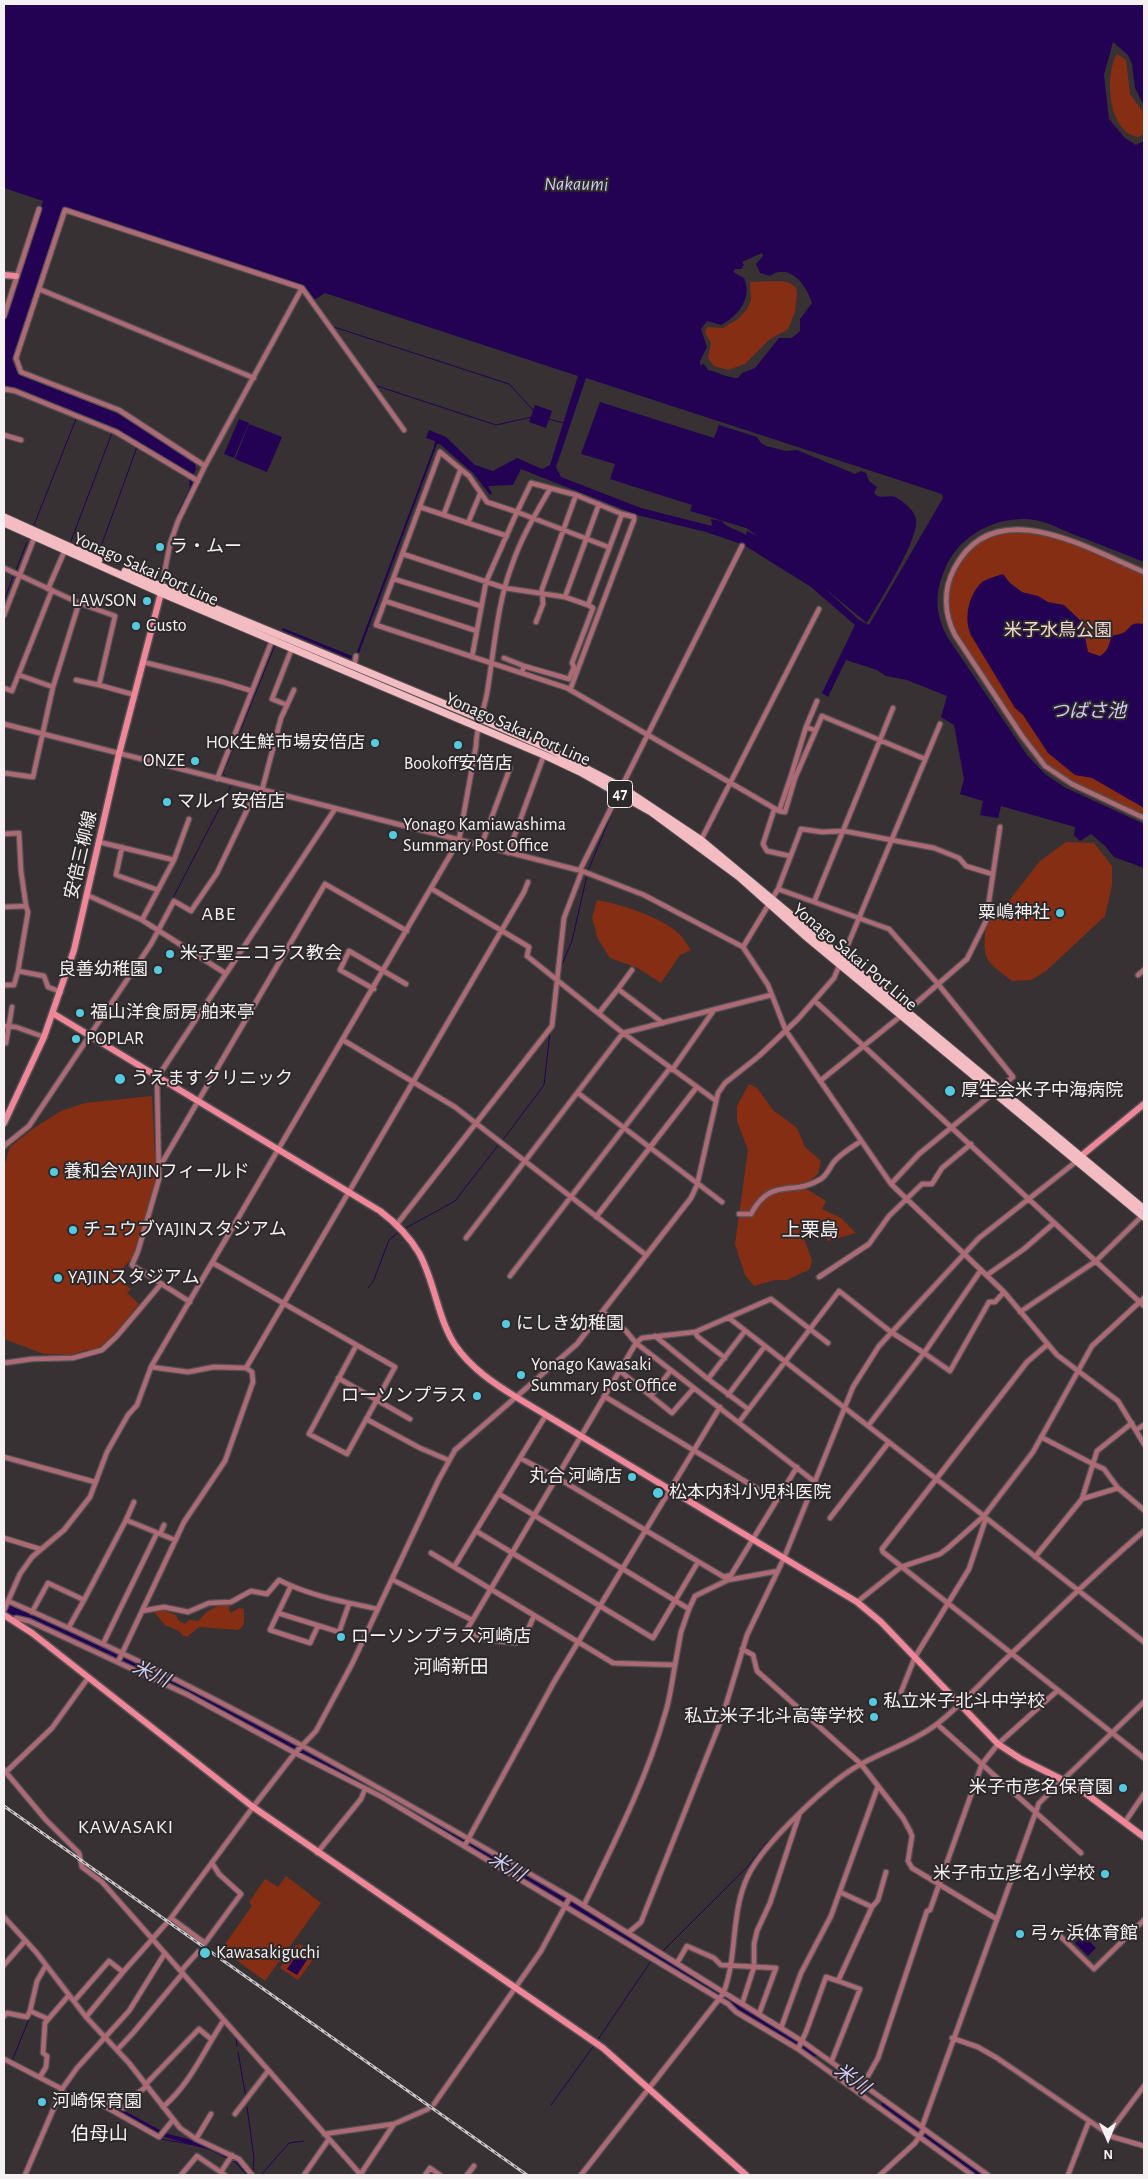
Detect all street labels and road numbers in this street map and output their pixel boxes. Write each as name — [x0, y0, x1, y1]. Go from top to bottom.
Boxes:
street label: Yonago Sakai Port Line — [70, 527, 222, 611]
street label: Yonago Sakai Port Line — [442, 687, 594, 771]
road number: 47 — [608, 781, 632, 808]
street label: 安倍三柳線 — [60, 809, 102, 901]
street label: Yonago Sakai Port Line — [788, 898, 922, 1016]

